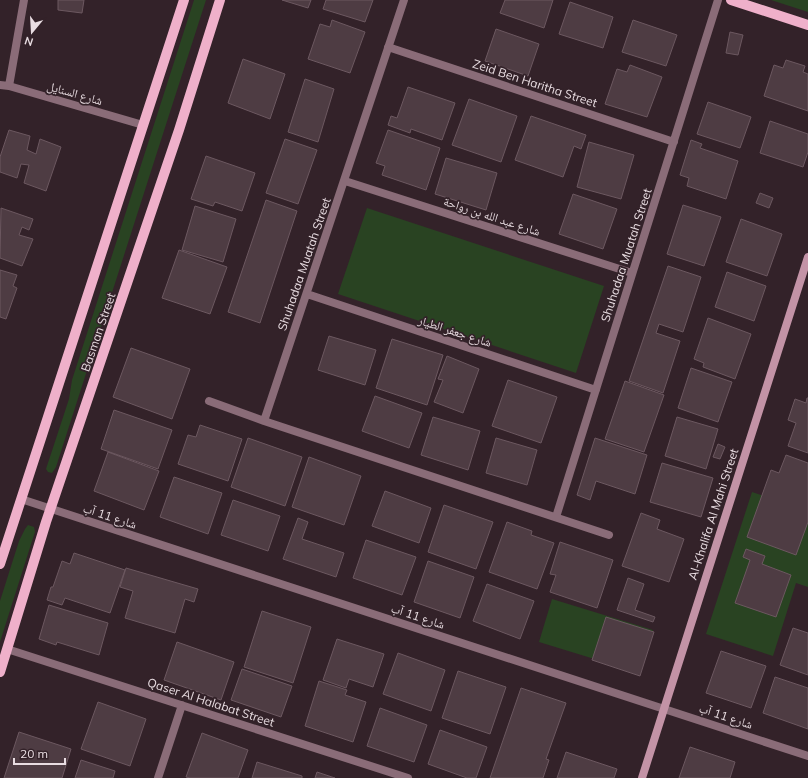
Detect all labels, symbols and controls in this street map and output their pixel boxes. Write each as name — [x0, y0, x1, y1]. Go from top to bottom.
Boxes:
north arrow — [12, 12, 52, 52]
text: N — [23, 34, 35, 49]
street label: Zeid Ben Haritha Street — [471, 56, 599, 110]
street label: شارع السنايل — [45, 78, 105, 109]
street label: Shuhadaa Muatah Street — [597, 186, 655, 324]
street label: شارع عبد الله بن رواحة — [441, 193, 542, 240]
street label: Shuhadaa Muatah Street — [274, 196, 334, 332]
street label: Basman Street — [77, 291, 119, 373]
street label: شارع جعفر الطيار — [415, 312, 494, 351]
street label: Al-Khalifa Al Mahi Street — [685, 446, 741, 582]
street label: شارع 11 آب — [81, 500, 139, 533]
street label: شارع 11 آب — [389, 600, 447, 633]
street label: Qaser Al Halabat Street — [146, 674, 276, 730]
street label: شارع 11 آب — [697, 700, 755, 733]
scale bar — [14, 740, 65, 766]
text: 20 m — [20, 746, 48, 761]

